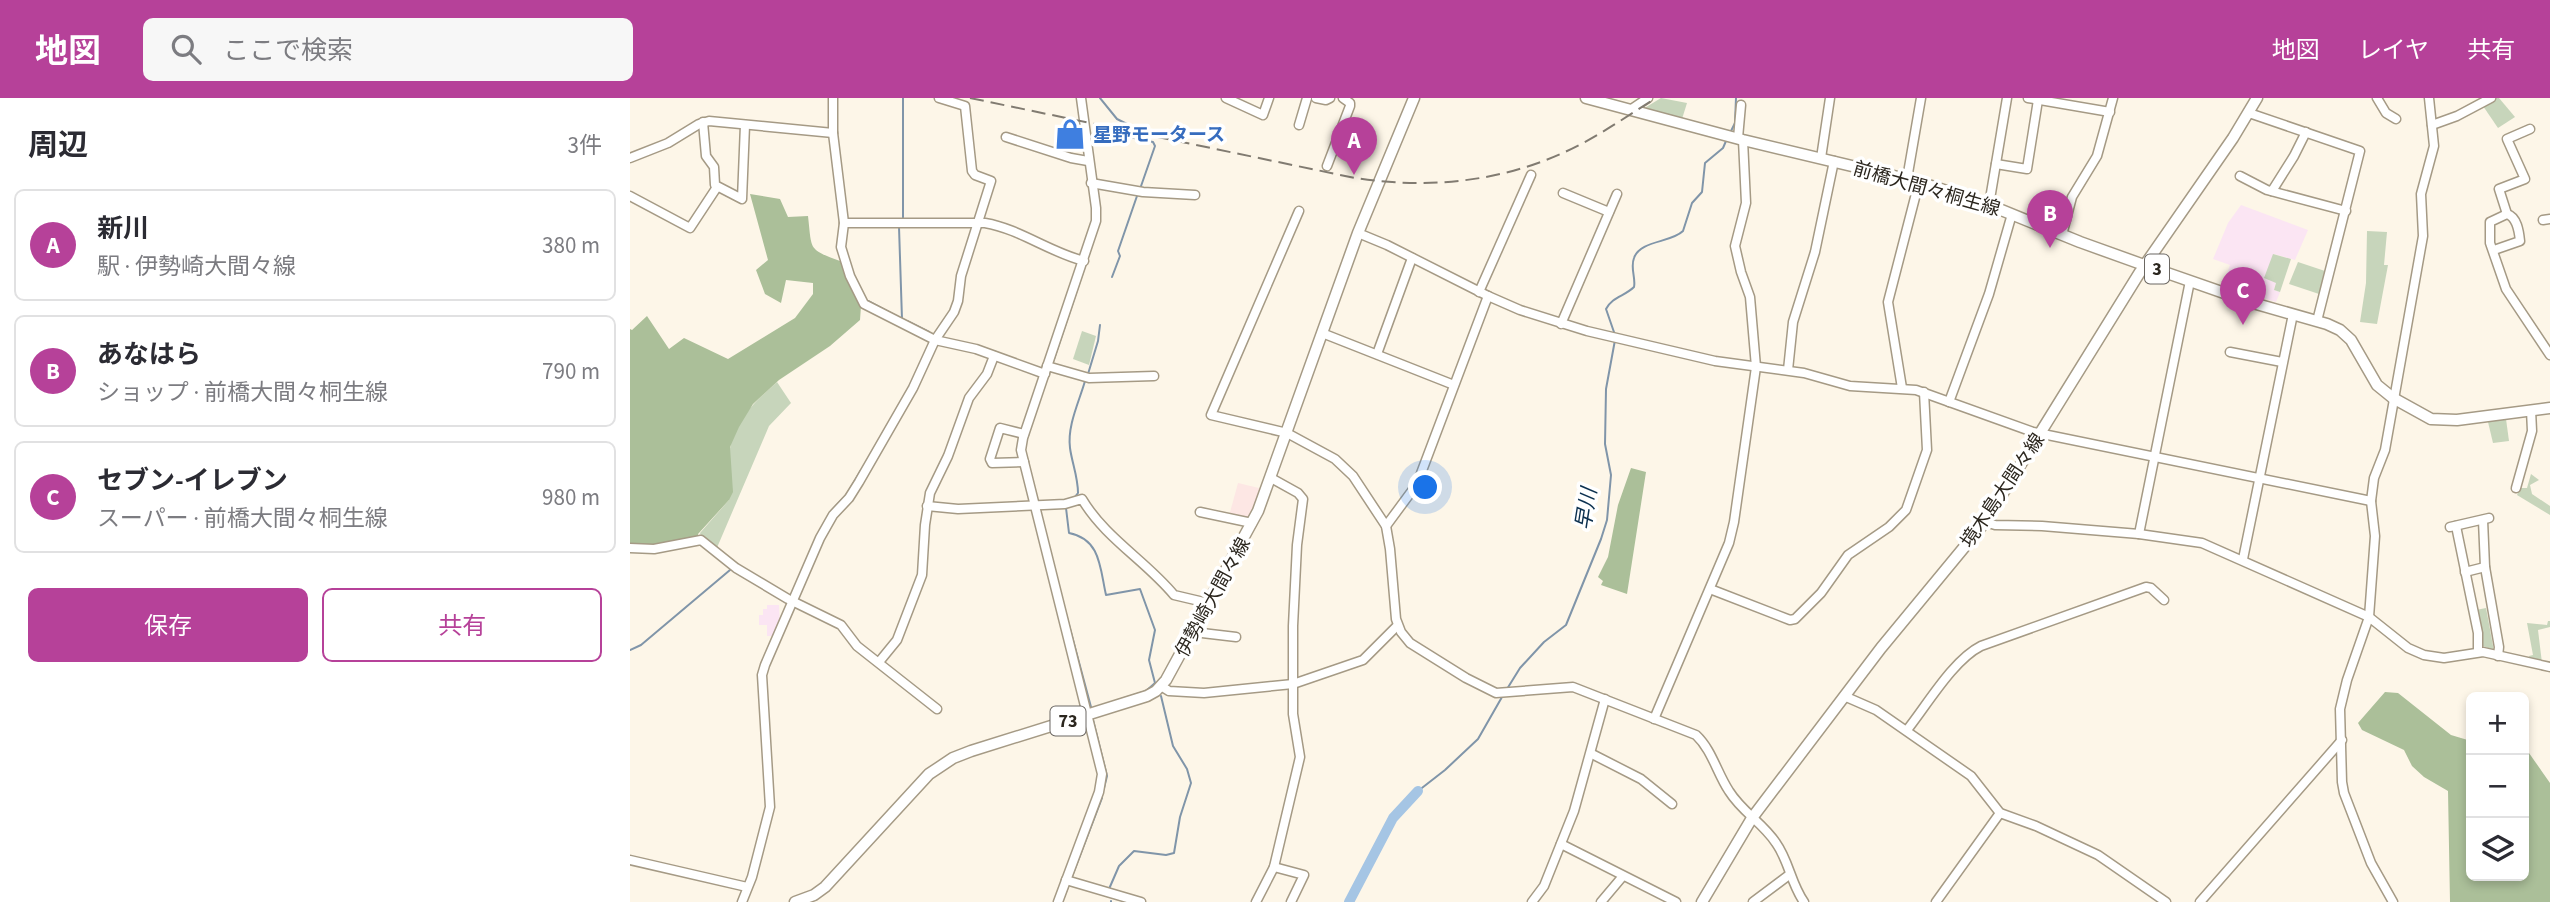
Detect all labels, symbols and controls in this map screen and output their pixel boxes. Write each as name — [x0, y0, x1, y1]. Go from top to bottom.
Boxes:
search box — [143, 18, 633, 81]
text: 地図 — [35, 28, 101, 75]
icon: search — [167, 30, 205, 68]
text: ここで検索 — [223, 32, 353, 69]
text: 地図 — [2272, 33, 2320, 68]
text: レイヤ — [2358, 33, 2429, 68]
text: 共有 — [2467, 33, 2515, 68]
shop icon: 星野モータース — [1053, 117, 1087, 151]
pin: A — [1331, 117, 1377, 175]
place label: 星野モータース — [1093, 122, 1225, 149]
text: 周辺 — [28, 124, 88, 167]
text: 3件 — [568, 129, 602, 162]
street label: 前橋大間々桐生線 — [1850, 156, 2003, 223]
pin: B — [2027, 190, 2073, 248]
text: 新川 — [97, 210, 149, 247]
text: A — [46, 229, 60, 262]
text: 380 m — [542, 229, 600, 262]
text: 駅 · 伊勢崎大間々線 — [97, 250, 296, 283]
road number: 3 — [2145, 254, 2169, 284]
pin: C — [2220, 267, 2266, 325]
text: あなはら — [97, 336, 201, 373]
text: B — [46, 355, 60, 388]
text: 790 m — [542, 355, 600, 388]
text: ショップ · 前橋大間々桐生線 — [97, 376, 388, 409]
street label: 境木島大間々線 — [1955, 428, 2052, 554]
text: セブン-イレブン — [97, 462, 288, 499]
your location — [1408, 470, 1442, 504]
text: C — [46, 481, 60, 514]
text: 980 m — [542, 481, 600, 514]
water label: 早川 — [1568, 484, 1604, 532]
text: スーパー · 前橋大間々桐生線 — [97, 502, 388, 535]
street label: 伊勢崎大間々線 — [1169, 533, 1257, 662]
button: 保存 — [28, 588, 308, 662]
button: 共有 — [322, 588, 602, 662]
map controls — [2466, 692, 2529, 881]
button: + — [2466, 692, 2529, 755]
road number: 73 — [1050, 706, 1086, 736]
button: − — [2466, 755, 2529, 818]
button: layers — [2466, 818, 2529, 881]

